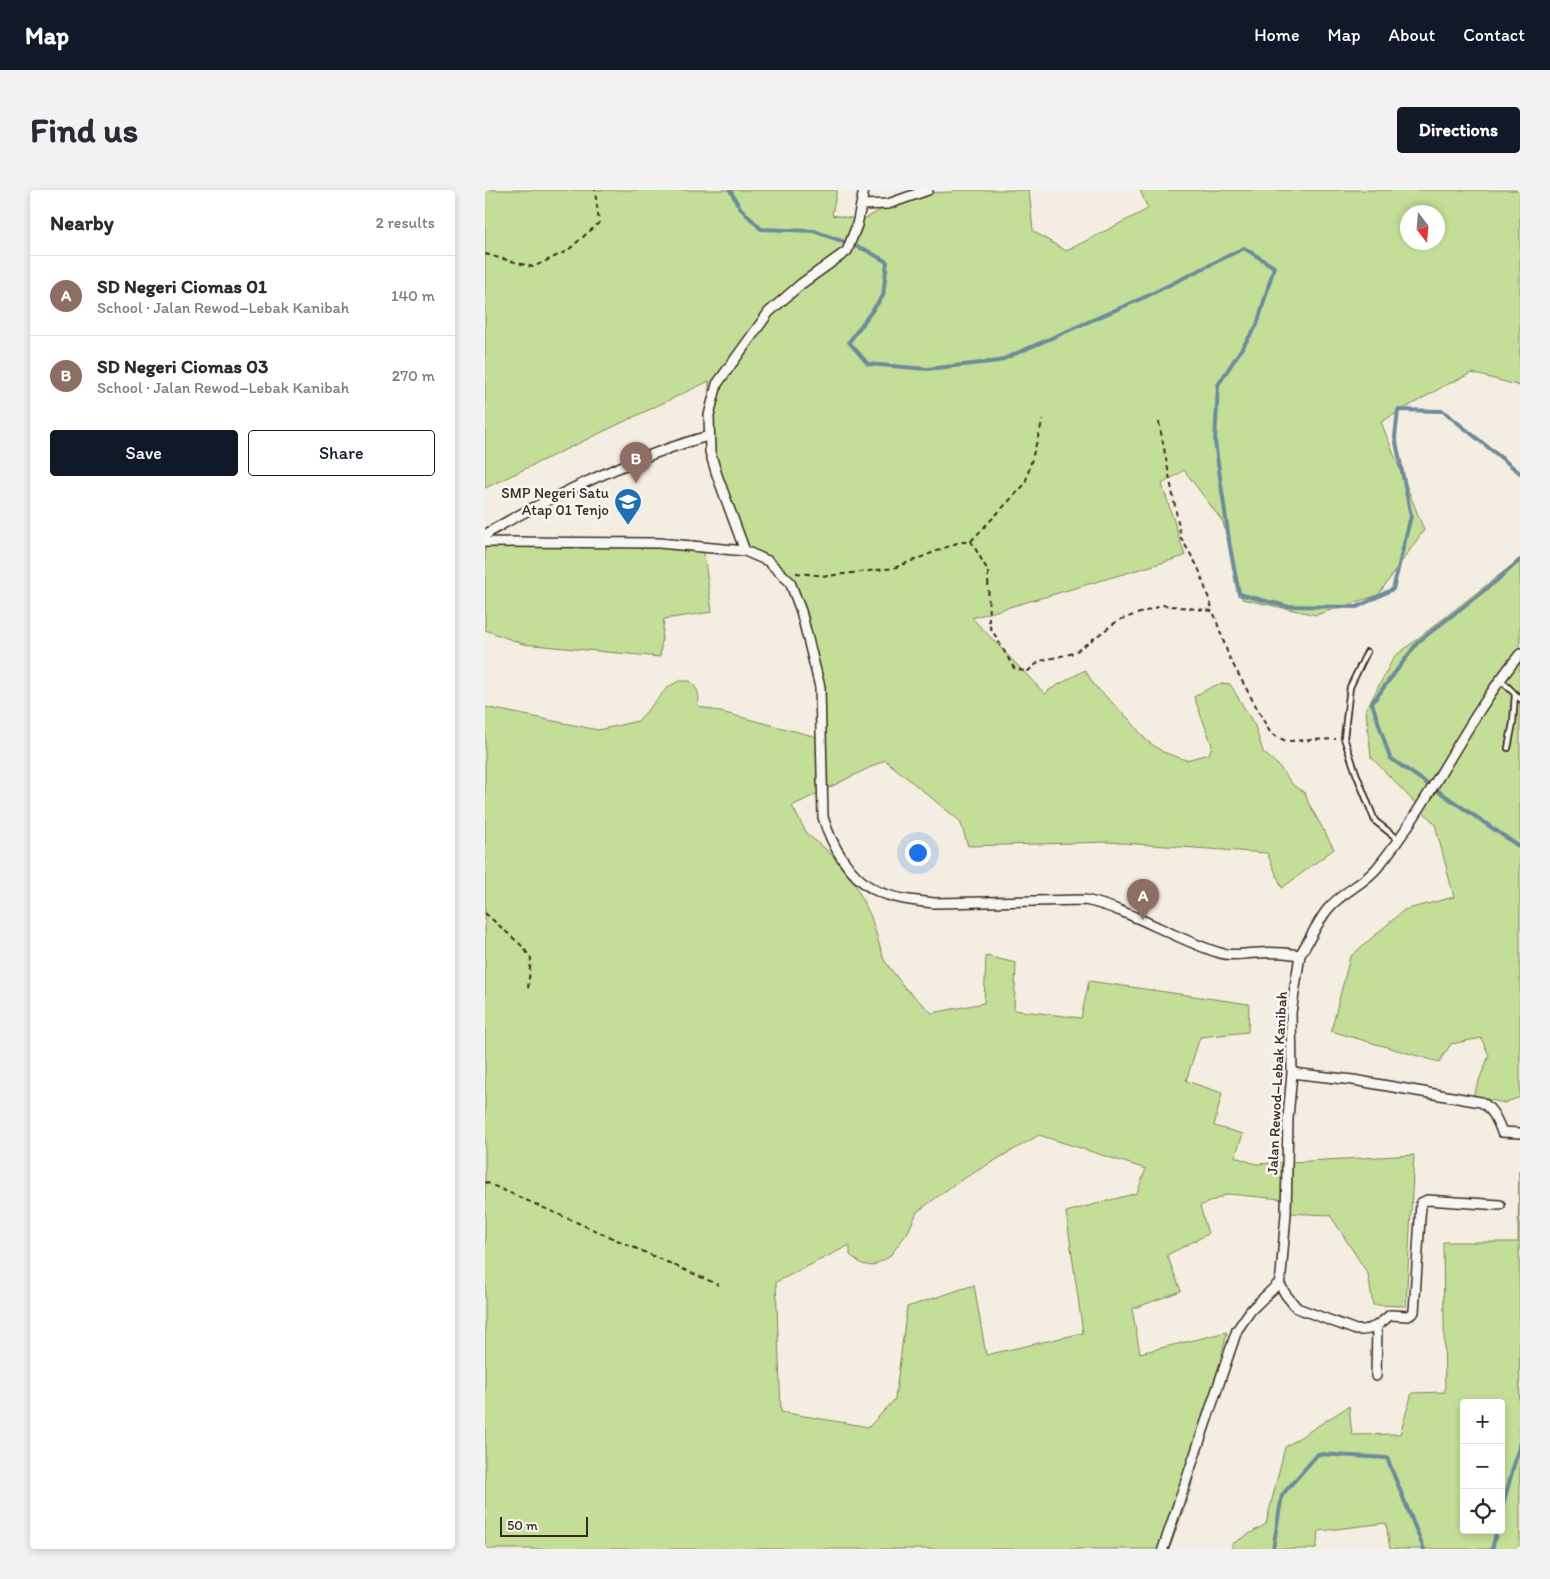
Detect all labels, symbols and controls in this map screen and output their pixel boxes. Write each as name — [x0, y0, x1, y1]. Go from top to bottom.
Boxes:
text: Map — [25, 21, 69, 50]
text: Home — [1254, 24, 1300, 46]
text: Map — [1328, 24, 1361, 46]
text: About — [1389, 24, 1435, 46]
text: Contact — [1463, 24, 1525, 46]
button: Directions — [1397, 107, 1520, 153]
text: Find us — [30, 109, 138, 151]
north arrow — [1400, 205, 1445, 250]
text: Nearby — [50, 210, 114, 235]
text: 2 results — [375, 213, 435, 232]
text: SD Negeri Ciomas 01 — [97, 275, 267, 298]
text: A — [61, 286, 71, 305]
text: 140 m — [391, 286, 435, 305]
text: School · Jalan Rewod–Lebak Kanibah — [97, 298, 349, 317]
text: SD Negeri Ciomas 03 — [97, 355, 268, 378]
text: B — [61, 366, 71, 385]
text: 270 m — [392, 366, 435, 385]
text: School · Jalan Rewod–Lebak Kanibah — [97, 378, 349, 397]
button: Save — [50, 430, 238, 476]
button: Share — [248, 430, 435, 476]
pin: B — [620, 442, 652, 483]
place label: SMP Negeri Satu Atap 01 Tenjo — [501, 484, 609, 519]
school or university icon: SMP Negeri Satu Atap 01 Tenjo — [613, 487, 643, 526]
your location — [905, 840, 931, 866]
pin: A — [1127, 879, 1159, 920]
street label: Jalan Rewod–Lebak Kanibah — [1263, 991, 1291, 1175]
map controls — [1460, 1399, 1505, 1534]
button: + — [1460, 1399, 1505, 1444]
button: − — [1460, 1444, 1505, 1489]
button: locate — [1460, 1489, 1505, 1534]
scale bar — [500, 1514, 587, 1537]
text: 50 m — [507, 1517, 538, 1534]

